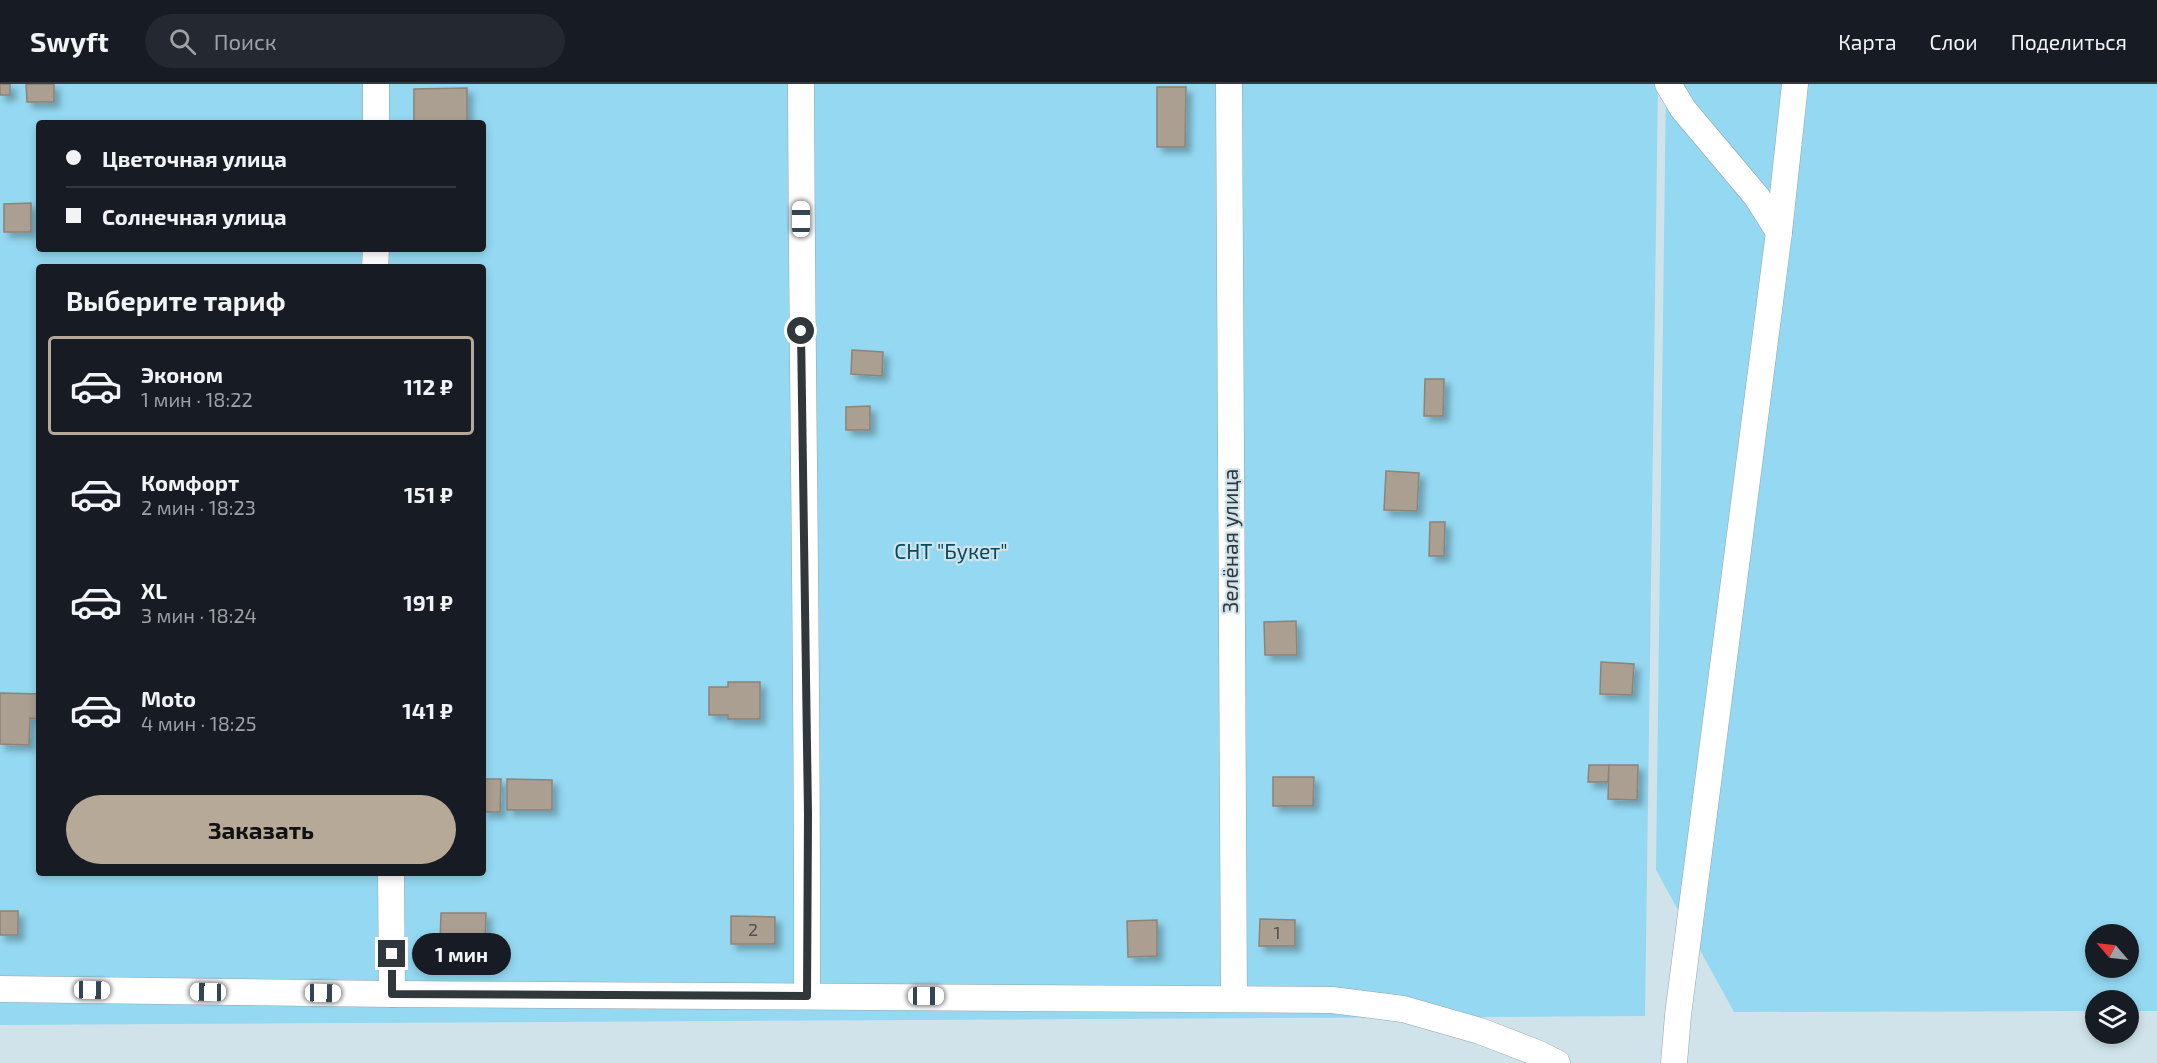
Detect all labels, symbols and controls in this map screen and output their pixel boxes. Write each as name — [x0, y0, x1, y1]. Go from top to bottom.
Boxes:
search box — [145, 14, 565, 68]
text: Swyft — [30, 24, 109, 58]
icon: search — [166, 25, 199, 58]
text: Поиск — [214, 28, 277, 54]
text: Карта — [1838, 29, 1897, 54]
text: Слои — [1930, 29, 1978, 54]
text: Поделиться — [2011, 29, 2127, 54]
text: Цветочная улица — [102, 145, 287, 171]
car — [792, 201, 810, 237]
text: Солнечная улица — [102, 203, 287, 229]
text: Выберите тариф — [66, 284, 286, 316]
route start — [787, 317, 814, 344]
icon: car — [69, 359, 123, 413]
text: Эконом — [141, 361, 223, 387]
text: 112 ₽ — [403, 373, 453, 399]
text: 1 мин · 18:22 — [141, 387, 253, 411]
icon: car — [69, 467, 123, 521]
text: Комфорт — [141, 469, 239, 495]
street label: Зелёная улица — [1217, 469, 1243, 613]
text: 151 ₽ — [404, 481, 453, 507]
text: 2 мин · 18:23 — [141, 495, 256, 519]
park label: СНТ "Букет" — [894, 538, 1008, 564]
icon: car — [69, 575, 123, 629]
text: XL — [141, 577, 167, 603]
text: 191 ₽ — [403, 589, 453, 615]
text: 3 мин · 18:24 — [141, 603, 257, 627]
icon: car — [69, 683, 123, 737]
text: Moto — [141, 685, 196, 711]
text: 141 ₽ — [402, 697, 453, 723]
text: 4 мин · 18:25 — [141, 711, 257, 735]
button: Заказать — [66, 795, 456, 864]
house number: 2 — [748, 918, 758, 940]
house number: 1 — [1273, 921, 1281, 943]
north arrow — [2085, 924, 2139, 978]
map controls — [2085, 924, 2139, 1044]
callout: 1 мин — [413, 933, 512, 975]
route end — [378, 940, 405, 967]
text: 1 мин — [435, 942, 488, 966]
car — [74, 981, 110, 999]
car — [190, 983, 226, 1001]
car — [305, 984, 341, 1002]
car — [908, 987, 944, 1005]
button: layers — [2085, 990, 2139, 1044]

